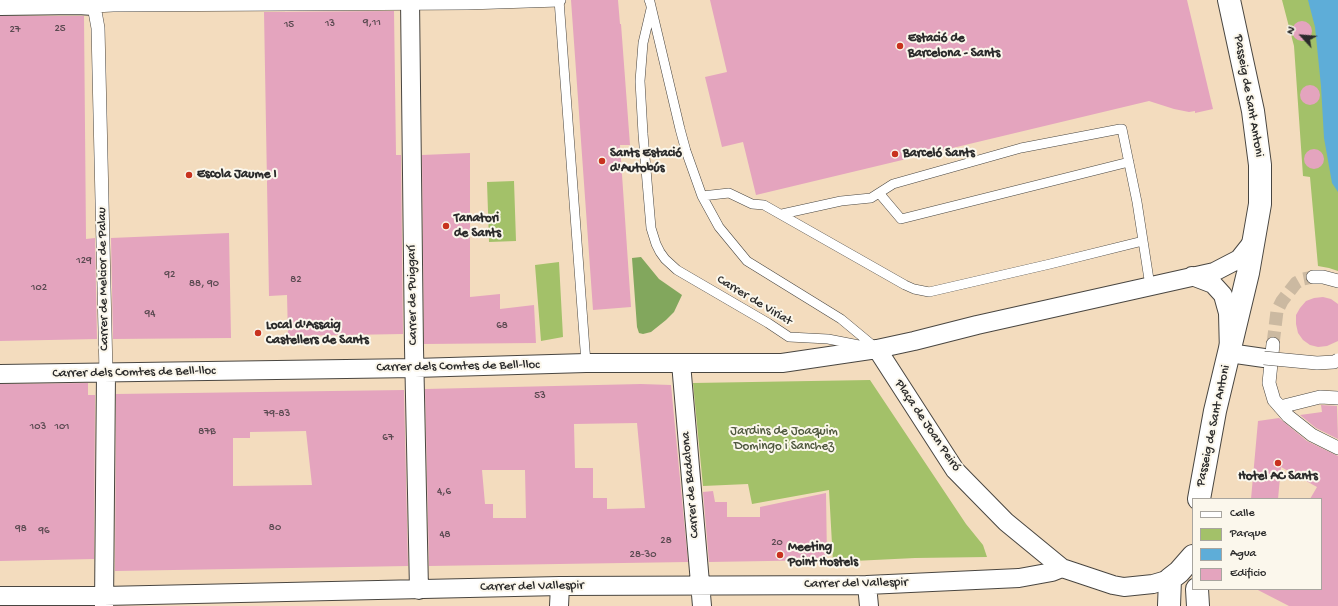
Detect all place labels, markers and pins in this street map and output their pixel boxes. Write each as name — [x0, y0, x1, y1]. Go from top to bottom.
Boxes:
place label: Estació de Barcelona - Sants — [908, 31, 1000, 62]
marker: Estació de Barcelona - Sants — [895, 41, 905, 51]
place label: Sants Estació d'Autobús — [610, 146, 682, 177]
place label: Barceló Sants — [903, 146, 975, 162]
marker: Barceló Sants — [890, 149, 900, 159]
marker: Sants Estació d'Autobús — [597, 156, 607, 166]
place label: Escola Jaume I — [197, 167, 277, 183]
marker: Escola Jaume I — [184, 170, 194, 180]
place label: Tanatori de Sants — [454, 211, 501, 242]
marker: Tanatori de Sants — [441, 221, 451, 231]
place label: Local d'Assaig Castellers de Sants — [266, 318, 369, 349]
marker: Local d'Assaig Castellers de Sants — [253, 328, 263, 338]
marker: Hotel AC Sants — [1273, 458, 1283, 468]
place label: Hotel AC Sants — [1238, 469, 1318, 485]
place label: Meeting Point Hostels — [788, 540, 858, 571]
marker: Meeting Point Hostels — [775, 550, 785, 560]

